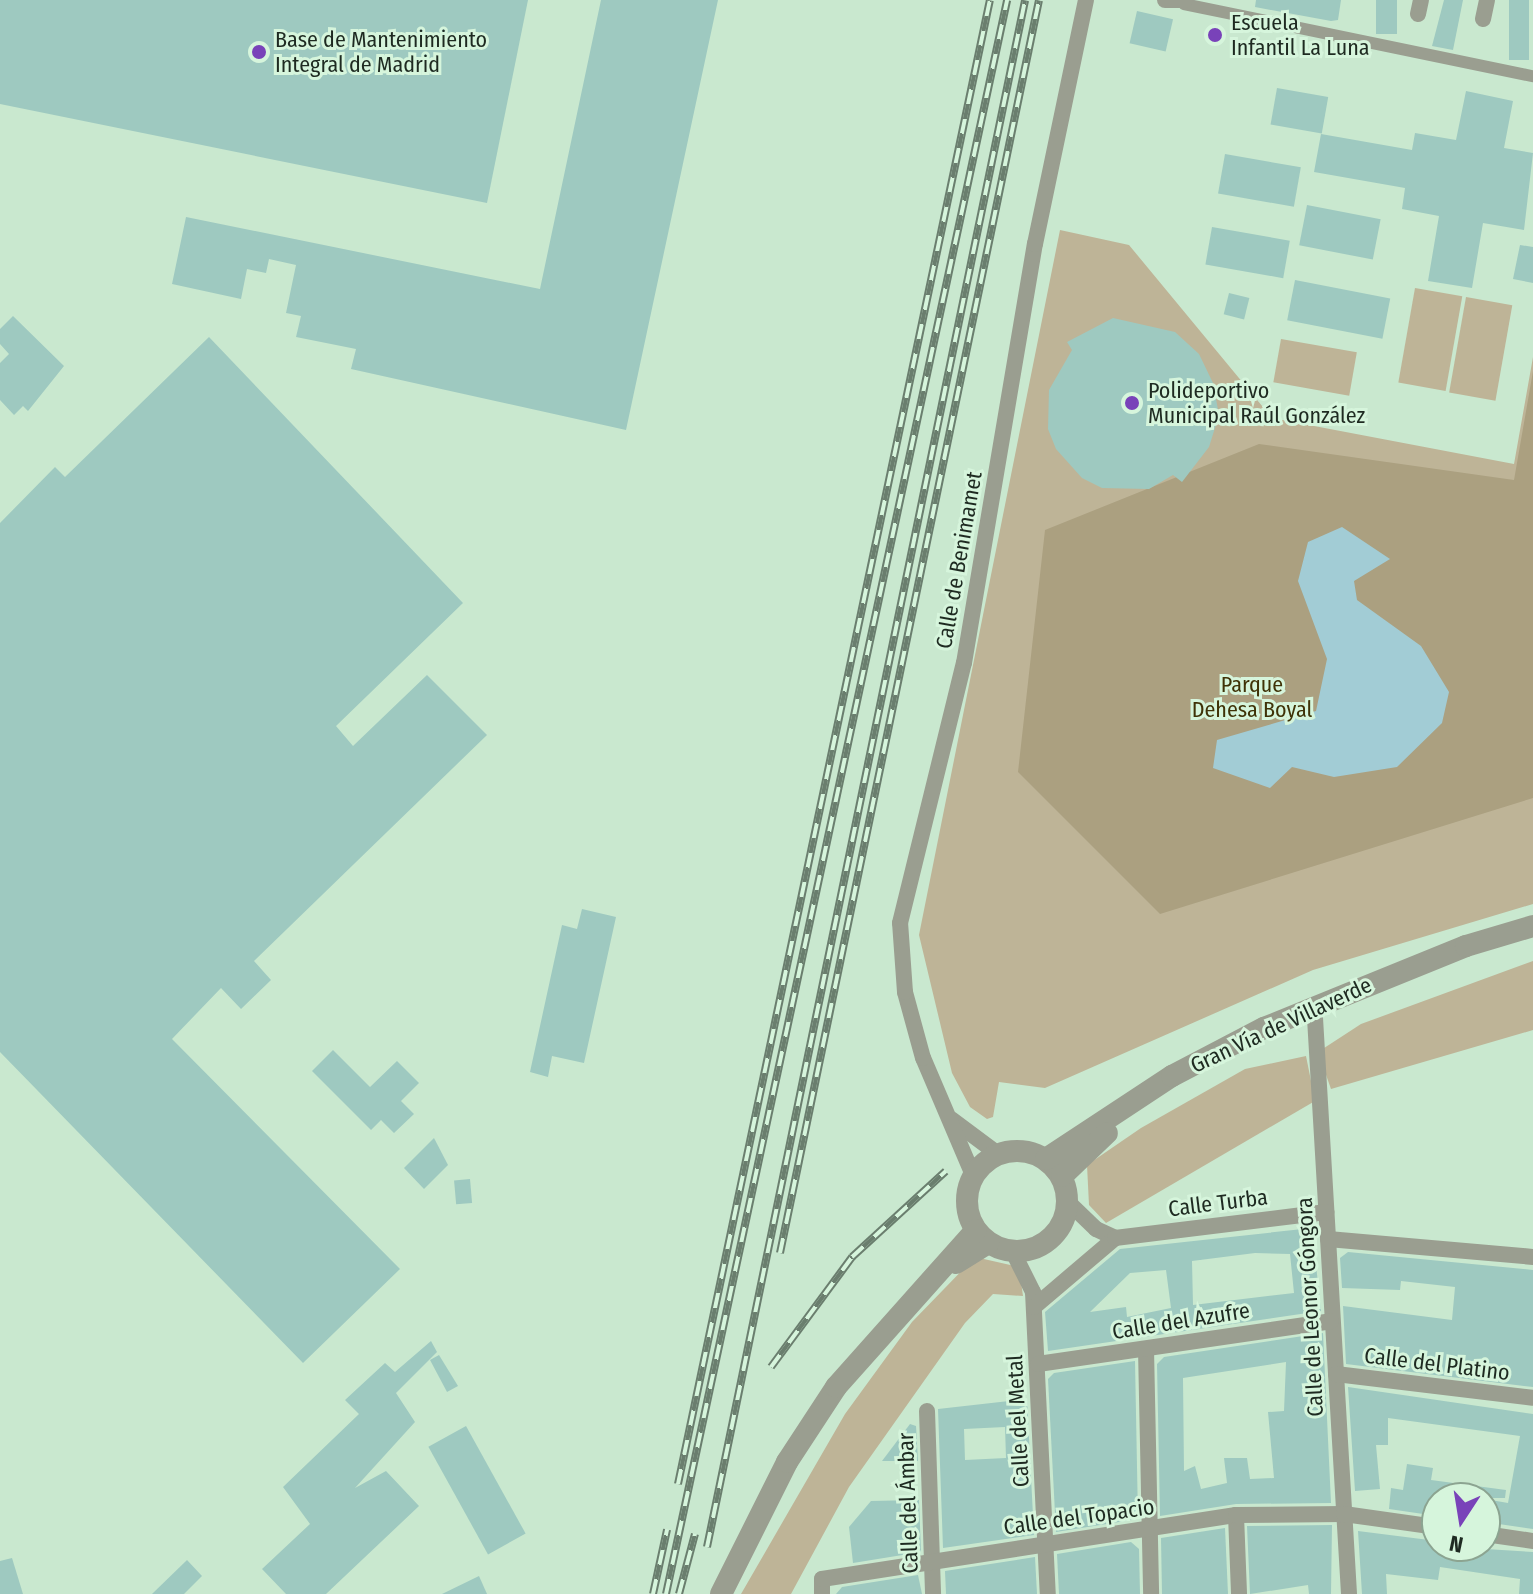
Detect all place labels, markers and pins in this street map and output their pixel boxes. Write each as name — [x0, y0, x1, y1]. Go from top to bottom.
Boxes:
place label: Escuela Infantil La Luna — [1231, 9, 1370, 60]
place label: Base de Mantenimiento Integral de Madrid — [275, 26, 487, 78]
marker: Escuela Infantil La Luna — [1206, 26, 1224, 44]
marker: Base de Mantenimiento Integral de Madrid — [250, 43, 268, 61]
place label: Polideportivo Municipal Raúl González — [1148, 377, 1365, 428]
marker: Polideportivo Municipal Raúl González — [1123, 394, 1141, 412]

